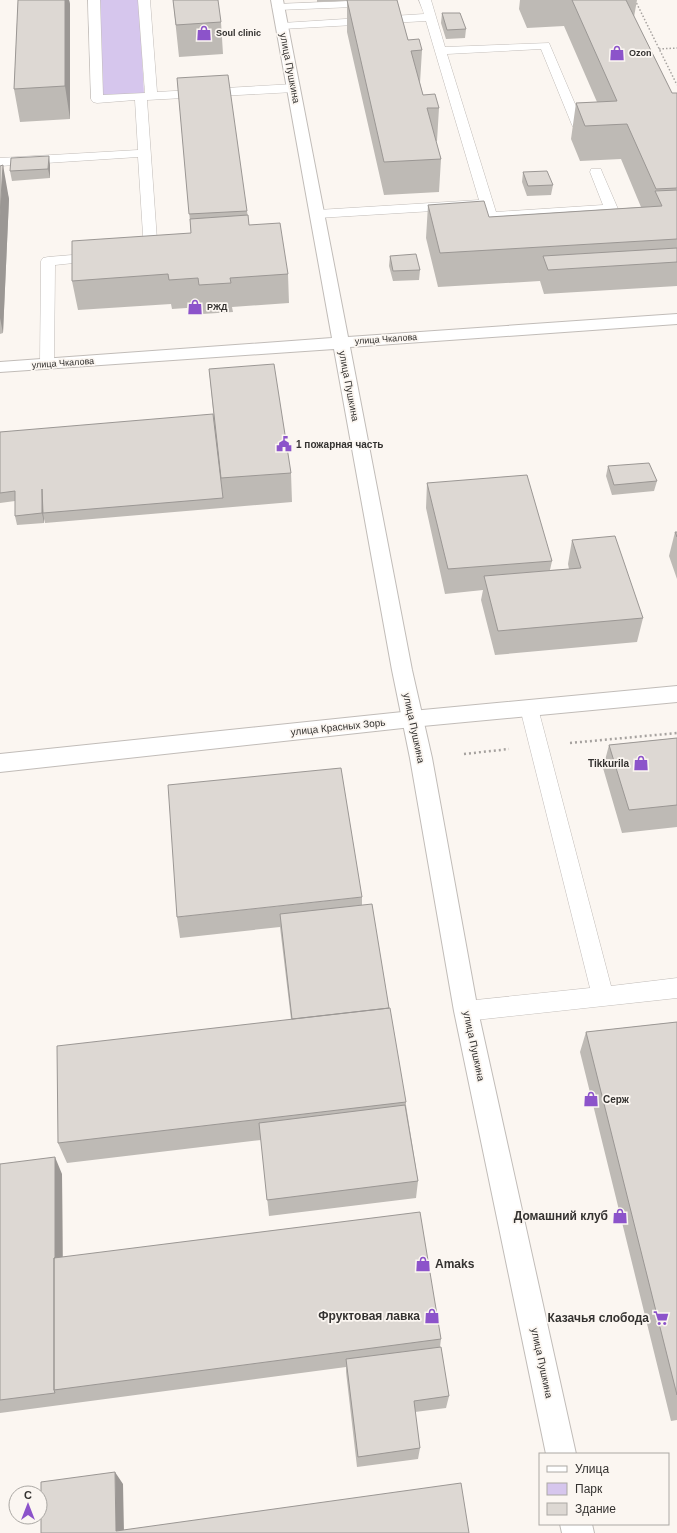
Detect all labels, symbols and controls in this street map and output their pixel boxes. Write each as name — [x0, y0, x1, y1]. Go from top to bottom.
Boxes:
shop icon: Soul clinic — [195, 24, 213, 42]
place label: Soul clinic — [216, 28, 261, 38]
street label: улица Пушкина — [278, 32, 302, 105]
shop icon: Ozon — [608, 44, 626, 62]
place label: Ozon — [629, 48, 652, 58]
shop icon: РЖД — [186, 298, 204, 316]
place label: РЖД — [207, 302, 228, 312]
street label: улица Чкалова — [355, 332, 417, 346]
street label: улица Пушкина — [337, 350, 361, 423]
street label: улица Чкалова — [32, 356, 94, 370]
public building icon: 1 пожарная часть — [275, 435, 293, 453]
place label: 1 пожарная часть — [296, 439, 383, 450]
street label: улица Пушкина — [401, 692, 427, 765]
street label: улица Красных Зорь — [290, 717, 386, 737]
shop icon: Tikkurila — [632, 754, 650, 772]
place label: Tikkurila — [588, 758, 629, 769]
street label: улица Пушкина — [461, 1010, 487, 1083]
shop icon: Серж — [582, 1090, 600, 1108]
place label: Серж — [603, 1094, 630, 1105]
shop icon: Домашний клуб — [611, 1207, 629, 1225]
place label: Домашний клуб — [514, 1209, 608, 1223]
shop icon: Amaks — [414, 1255, 432, 1273]
place label: Amaks — [435, 1257, 475, 1271]
shop icon: Фруктовая лавка — [423, 1307, 441, 1325]
place label: Фруктовая лавка — [318, 1309, 420, 1323]
supermarket icon: Казачья слобода — [652, 1309, 670, 1327]
place label: Казачья слобода — [548, 1311, 649, 1325]
street label: улица Пушкина — [529, 1327, 555, 1400]
legend — [539, 1453, 669, 1525]
text: Улица — [575, 1462, 609, 1476]
text: Парк — [575, 1482, 603, 1496]
north arrow — [8, 1485, 48, 1525]
text: С — [24, 1489, 32, 1501]
text: Здание — [575, 1502, 616, 1516]

